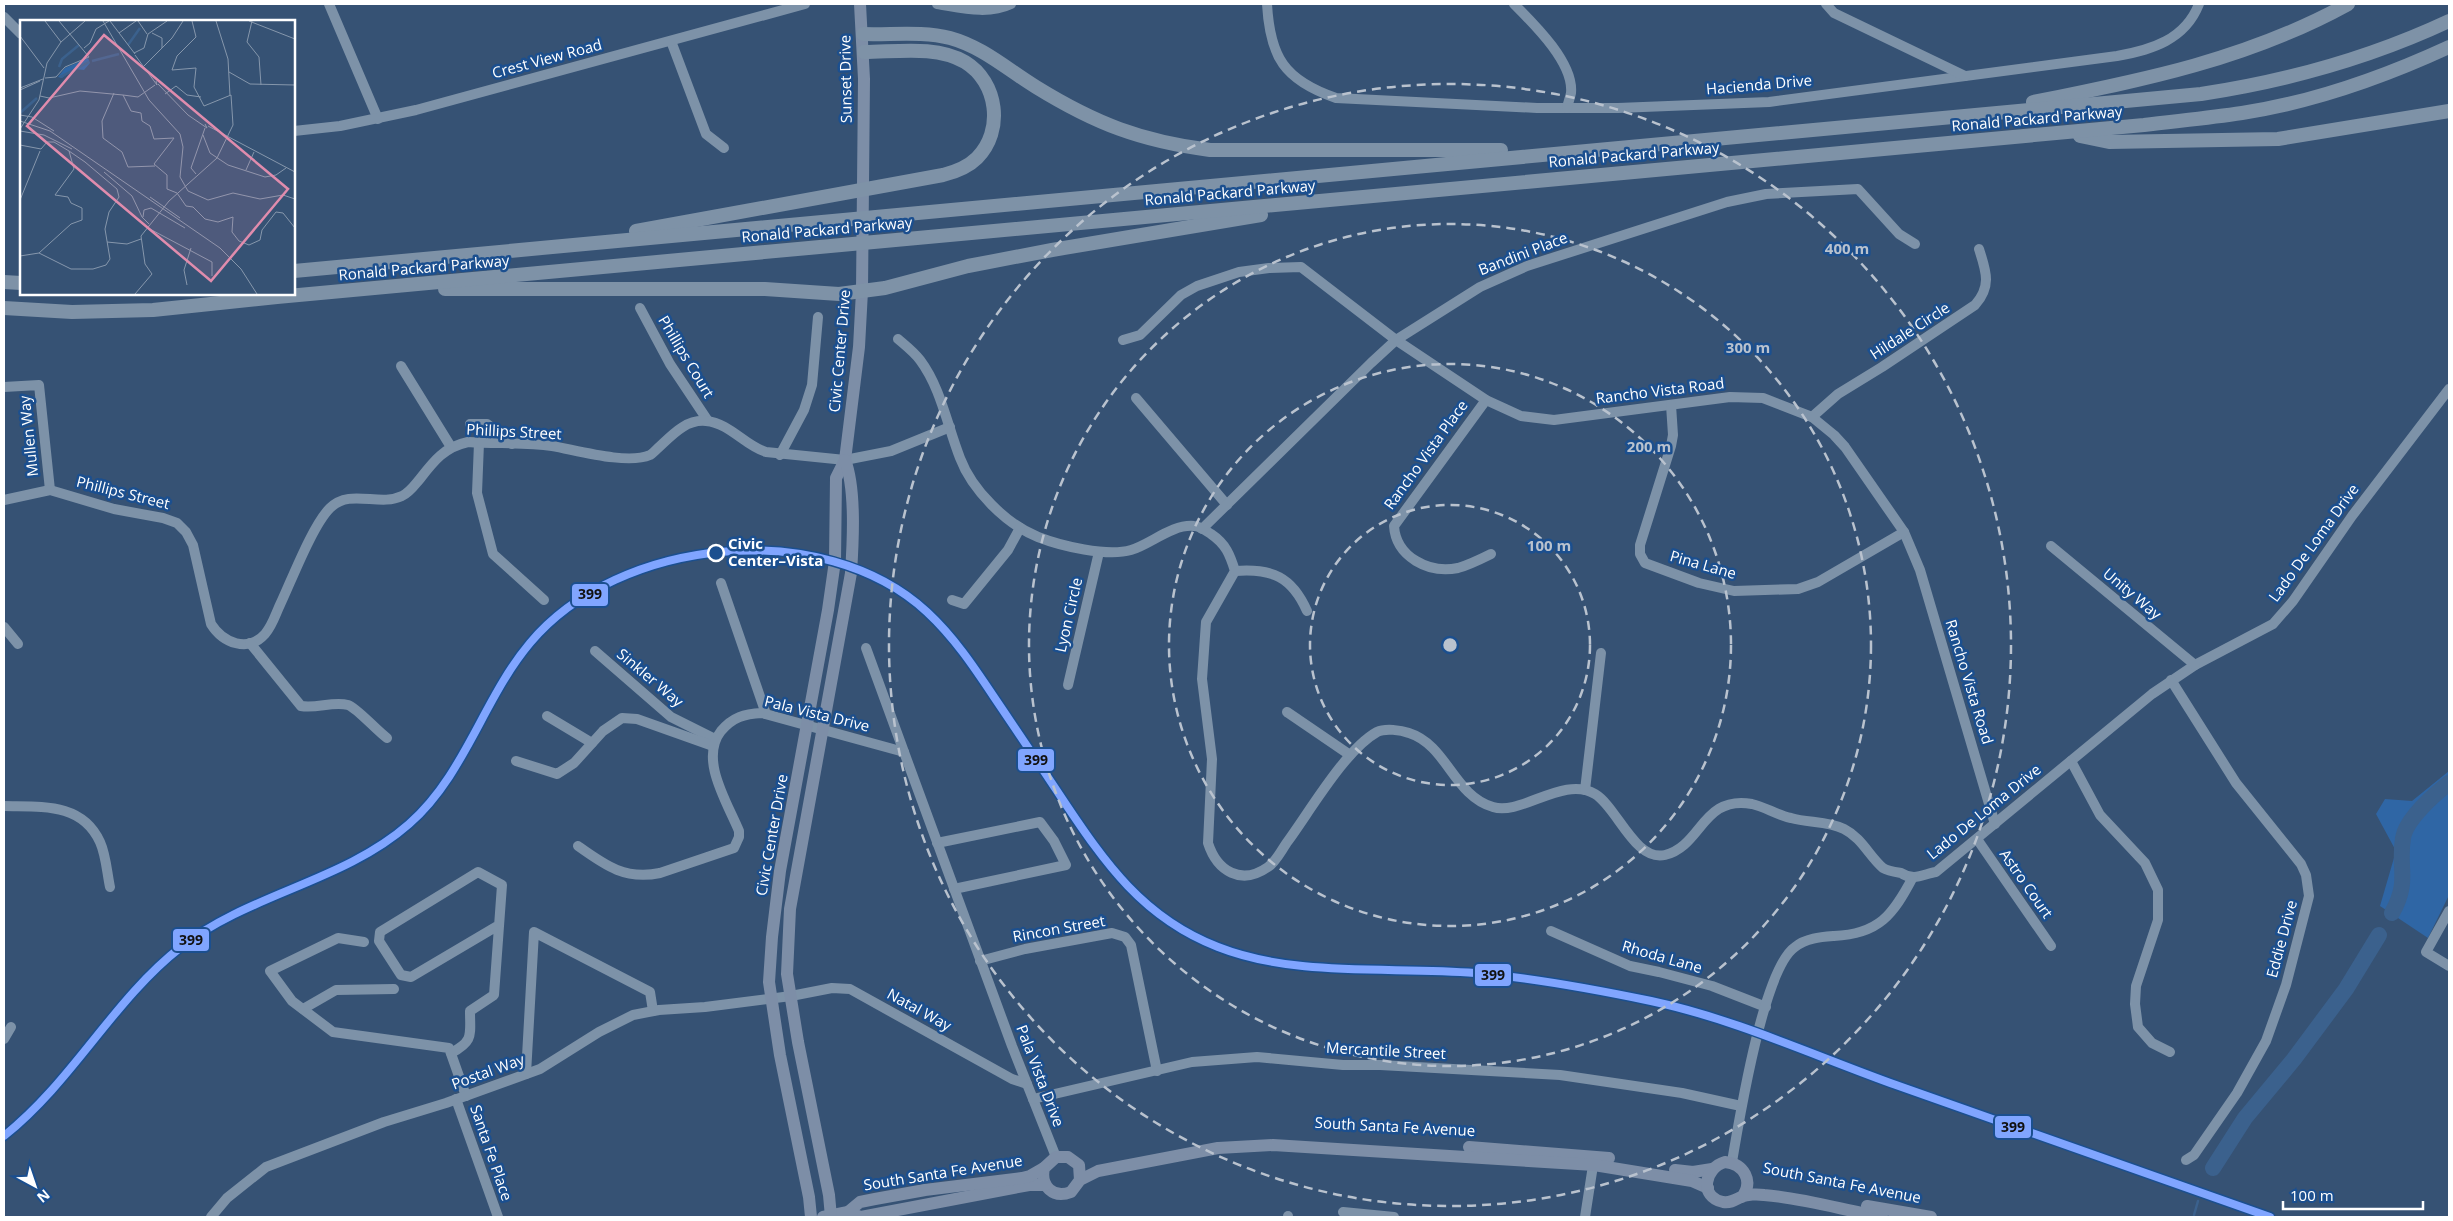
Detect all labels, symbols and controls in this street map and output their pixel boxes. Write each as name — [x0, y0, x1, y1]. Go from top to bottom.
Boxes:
inset map — [20, 20, 295, 295]
street label: Crest View Road — [490, 34, 604, 82]
street label: Sunset Drive — [834, 35, 856, 123]
street label: Hacienda Drive — [1705, 69, 1813, 99]
street label: Ronald Packard Parkway — [1951, 101, 2124, 135]
street label: Ronald Packard Parkway — [1548, 137, 1721, 171]
street label: Ronald Packard Parkway — [1144, 175, 1317, 209]
street label: Ronald Packard Parkway — [741, 212, 914, 246]
street label: Bandini Place — [1475, 227, 1570, 279]
text: 400 m — [1825, 238, 1869, 258]
street label: Ronald Packard Parkway — [338, 250, 511, 284]
street label: Civic Center Drive — [824, 289, 854, 413]
street label: Hildale Circle — [1866, 297, 1953, 363]
street label: Phillips Court — [654, 312, 719, 401]
text: 300 m — [1726, 337, 1770, 357]
street label: Rancho Vista Road — [1594, 372, 1725, 408]
street label: Mullen Way — [14, 394, 42, 478]
street label: Rancho Vista Place — [1379, 396, 1472, 513]
street label: Phillips Street — [466, 419, 562, 443]
text: 200 m — [1627, 436, 1671, 456]
street label: Phillips Street — [74, 471, 172, 513]
street label: Lado De Loma Drive — [2264, 479, 2363, 605]
place label: Civic Center–Vista — [728, 533, 823, 570]
text: 100 m — [1527, 535, 1571, 555]
marker: Civic Center–Vista — [707, 544, 725, 562]
street label: Pina Lane — [1668, 545, 1739, 583]
street label: Unity Way — [2099, 563, 2166, 624]
street label: Lyon Circle — [1050, 575, 1086, 654]
line badge: 399 — [571, 583, 609, 607]
text: 399 — [578, 584, 602, 603]
street label: Rancho Vista Road — [1941, 617, 1998, 746]
centre of rings — [1441, 636, 1459, 654]
street label: Sinkler Way — [613, 644, 688, 711]
street label: Pala Vista Drive — [763, 690, 872, 736]
line badge: 399 — [1017, 748, 1055, 772]
text: 399 — [1024, 750, 1048, 769]
street label: Lado De Loma Drive — [1922, 759, 2045, 863]
street label: Civic Center Drive — [750, 772, 792, 897]
street label: Astro Court — [1996, 845, 2058, 922]
street label: Eddie Drive — [2261, 898, 2301, 980]
street label: Rincon Street — [1011, 910, 1107, 946]
line badge: 399 — [172, 928, 210, 952]
text: 399 — [179, 930, 203, 949]
street label: Rhoda Lane — [1620, 935, 1705, 977]
line badge: 399 — [1474, 963, 1512, 987]
text: 399 — [1481, 965, 1505, 984]
street label: Natal Way — [884, 983, 956, 1035]
street label: Pala Vista Drive — [1012, 1022, 1070, 1129]
street label: Mercantile Street — [1326, 1037, 1446, 1063]
street label: Postal Way — [448, 1048, 527, 1093]
street label: Santa Fe Place — [466, 1102, 518, 1203]
street label: South Santa Fe Avenue — [1314, 1112, 1476, 1140]
line badge: 399 — [1994, 1115, 2032, 1139]
text: 399 — [2001, 1117, 2025, 1136]
street label: South Santa Fe Avenue — [862, 1150, 1024, 1194]
street label: South Santa Fe Avenue — [1761, 1157, 1923, 1207]
north arrow — [10, 1161, 60, 1211]
scale bar — [2283, 1178, 2423, 1210]
text: N — [33, 1185, 54, 1207]
text: 100 m — [2290, 1185, 2334, 1205]

